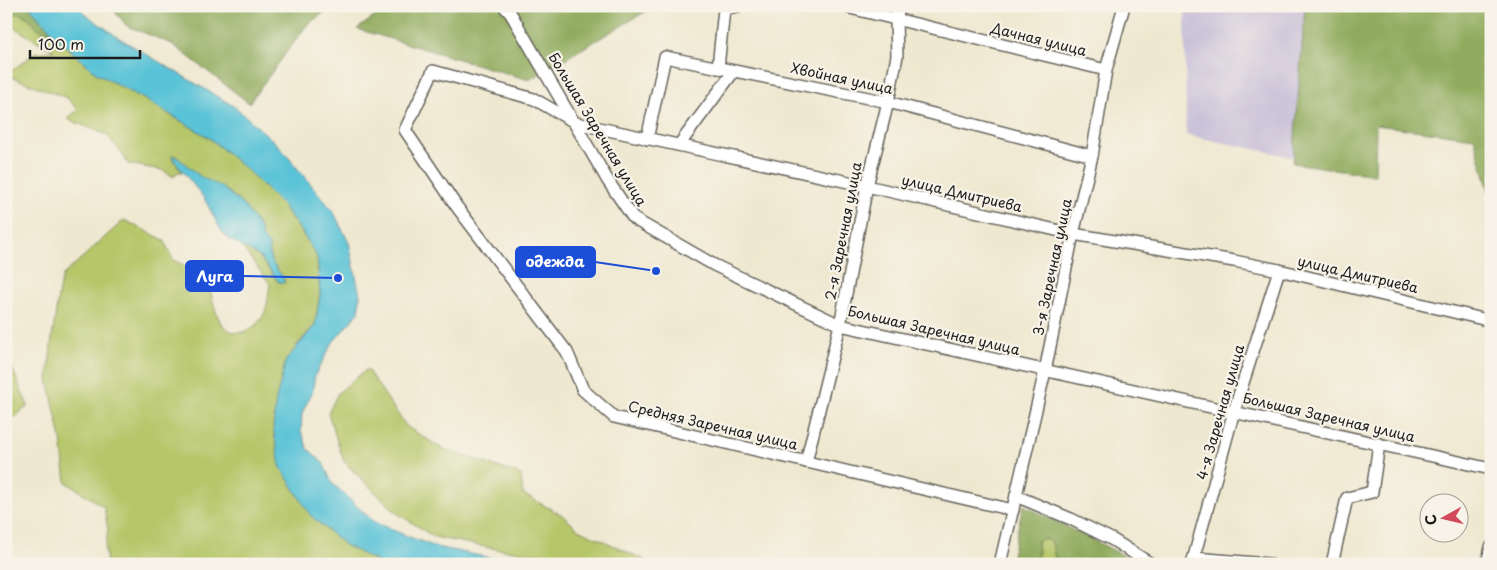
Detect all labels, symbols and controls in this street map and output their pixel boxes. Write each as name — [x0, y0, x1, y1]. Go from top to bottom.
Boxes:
street label: Дачная улица — [988, 17, 1089, 61]
scale bar — [30, 28, 140, 60]
text: 100 m — [38, 32, 84, 55]
street label: Большая Заречная улица — [544, 48, 652, 210]
street label: Хвойная улица — [789, 57, 895, 99]
street label: 2-я Заречная улица — [819, 160, 867, 302]
street label: улица Дмитриева — [900, 169, 1025, 217]
street label: 3-я Заречная улица — [1027, 196, 1077, 338]
callout: одежда — [516, 247, 595, 277]
text: одежда — [525, 249, 585, 272]
street label: улица Дмитриева — [1296, 250, 1421, 298]
callout: Луга — [186, 261, 243, 291]
text: Луга — [197, 264, 233, 287]
street label: Большая Заречная улица — [846, 300, 1022, 360]
street label: 4-я Заречная улица — [1191, 342, 1249, 482]
street label: Большая Заречная улица — [1241, 387, 1417, 447]
street label: Средняя Заречная улица — [626, 395, 800, 455]
north arrow — [1420, 492, 1470, 542]
text: С — [1420, 513, 1442, 527]

